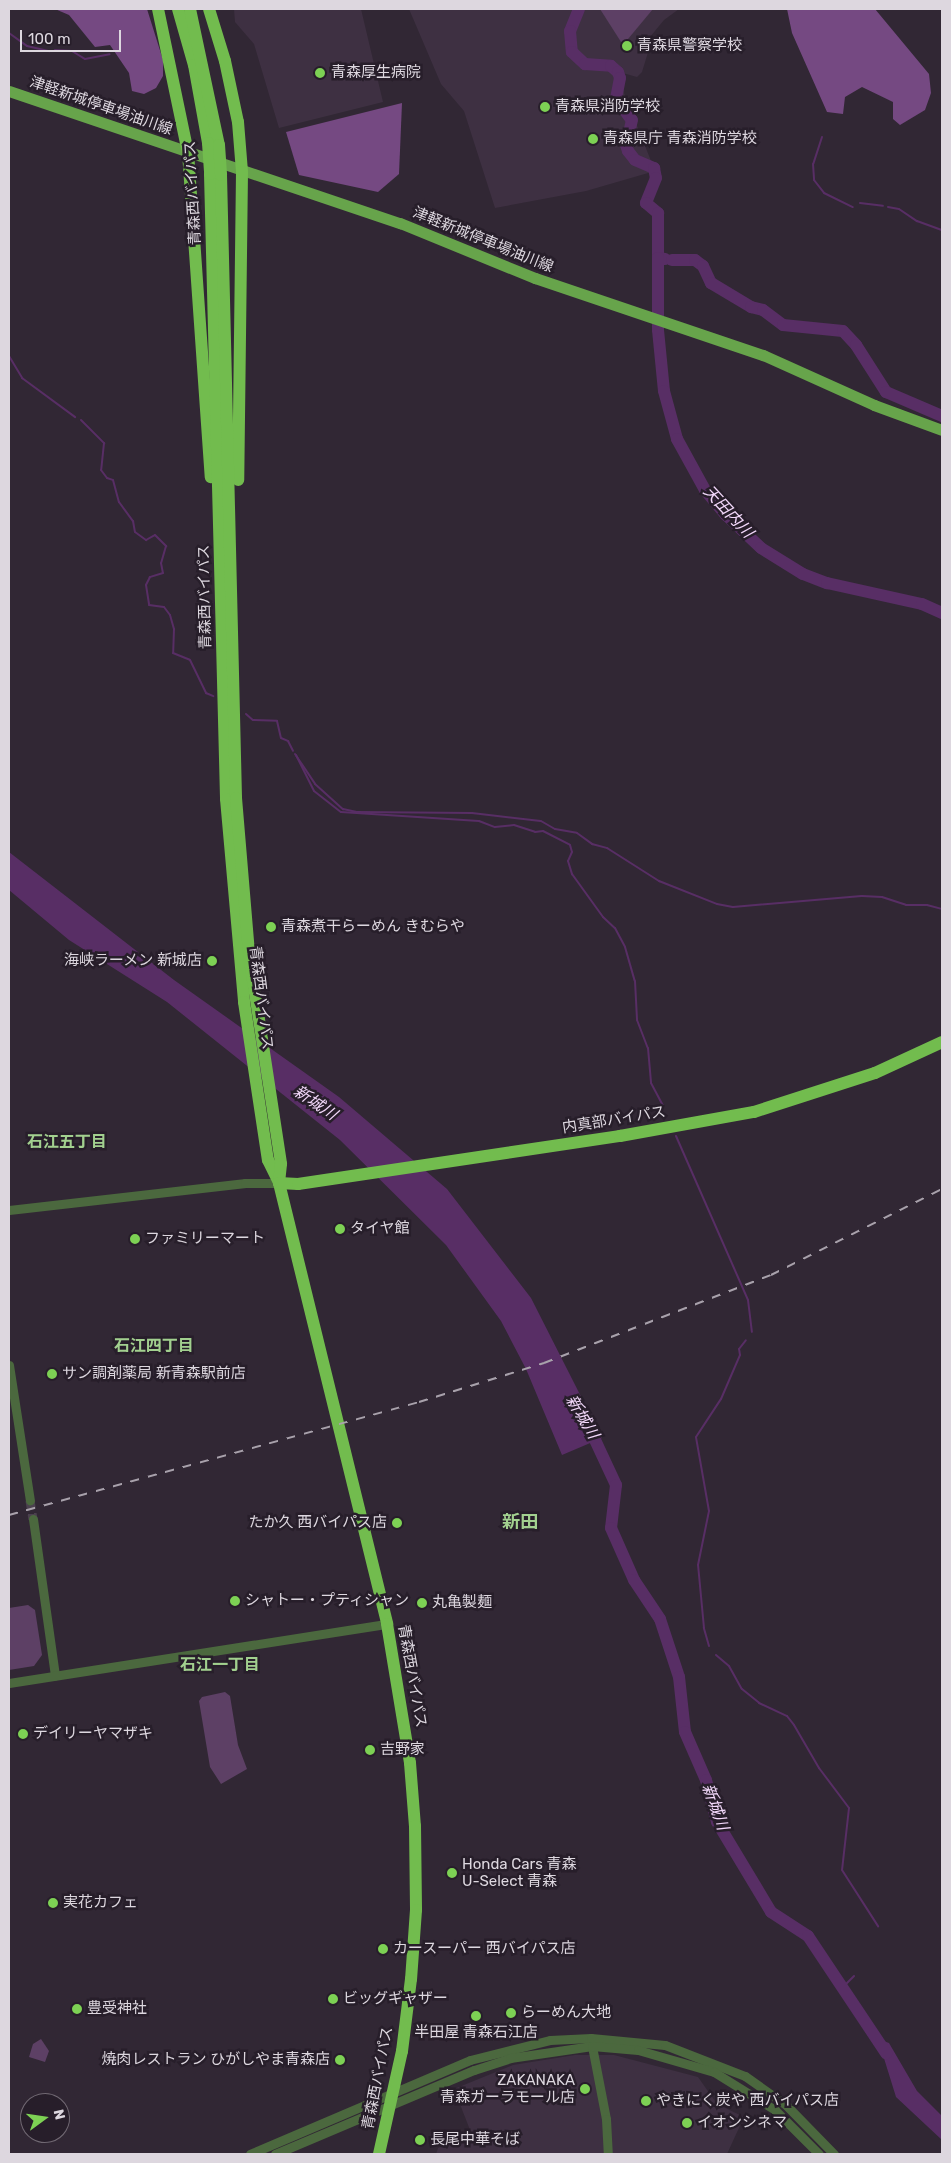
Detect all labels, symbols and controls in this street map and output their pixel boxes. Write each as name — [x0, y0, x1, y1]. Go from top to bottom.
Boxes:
scale bar — [22, 20, 124, 52]
text: 100 m — [28, 30, 70, 48]
place label: 青森県警察学校 — [637, 37, 742, 55]
marker: 青森県警察学校 — [621, 40, 633, 52]
place label: 青森厚生病院 — [331, 64, 421, 82]
marker: 青森厚生病院 — [313, 66, 327, 80]
street label: 津軽新城停車場油川線 — [27, 73, 175, 139]
place label: 青森県消防学校 — [555, 98, 660, 116]
marker: 青森県消防学校 — [539, 101, 551, 113]
place label: 青森県庁 青森消防学校 — [603, 130, 757, 148]
marker: 青森県庁 青森消防学校 — [587, 133, 599, 145]
street label: 青森西バイパス — [181, 140, 205, 246]
street label: 津軽新城停車場油川線 — [410, 204, 556, 276]
water label: 天田内川 — [699, 482, 757, 542]
street label: 青森西バイパス — [195, 544, 215, 650]
place label: 青森煮干らーめん きむらや — [281, 918, 465, 936]
marker: 青森煮干らーめん きむらや — [265, 921, 277, 933]
street label: 青森西バイパス — [246, 945, 276, 1051]
place label: 海峡ラーメン 新城店 — [63, 952, 202, 970]
marker: 海峡ラーメン 新城店 — [206, 955, 218, 967]
water label: 新城川 — [290, 1082, 340, 1124]
street label: 内真部バイパス — [561, 1103, 667, 1137]
district label: 石江五丁目 — [27, 1132, 107, 1152]
place label: タイヤ館 — [350, 1220, 410, 1238]
marker: タイヤ館 — [334, 1223, 346, 1235]
place label: ファミリーマート — [145, 1230, 265, 1248]
marker: ファミリーマート — [129, 1233, 141, 1245]
district label: 石江四丁目 — [114, 1336, 194, 1356]
place label: サン調剤薬局 新青森駅前店 — [62, 1365, 246, 1383]
marker: サン調剤薬局 新青森駅前店 — [46, 1368, 58, 1380]
water label: 新城川 — [561, 1391, 603, 1443]
district label: 新田 — [502, 1511, 538, 1533]
place label: たか久 西バイパス店 — [248, 1514, 387, 1532]
marker: たか久 西バイパス店 — [391, 1517, 403, 1529]
place label: シャトー・プティシャン — [245, 1592, 410, 1610]
place label: 丸亀製麺 — [432, 1594, 492, 1612]
marker: シャトー・プティシャン — [229, 1595, 241, 1607]
marker: 丸亀製麺 — [416, 1597, 428, 1609]
street label: 青森西バイパス — [394, 1623, 430, 1729]
district label: 石江一丁目 — [180, 1655, 260, 1675]
place label: デイリーヤマザキ — [33, 1725, 153, 1743]
marker: デイリーヤマザキ — [17, 1728, 29, 1740]
place label: 吉野家 — [380, 1741, 425, 1759]
marker: 吉野家 — [364, 1744, 376, 1756]
water label: 新城川 — [698, 1781, 732, 1833]
place label: Honda Cars 青森 U-Select 青森 — [462, 1855, 577, 1890]
marker: Honda Cars 青森 U-Select 青森 — [446, 1867, 458, 1879]
place label: 実花カフェ — [63, 1894, 138, 1912]
marker: 実花カフェ — [47, 1897, 59, 1909]
place label: カースーパー 西バイパス店 — [393, 1940, 577, 1958]
marker: カースーパー 西バイパス店 — [377, 1943, 389, 1955]
place label: ビッグギャザー — [343, 1990, 448, 2008]
marker: ビッグギャザー — [327, 1993, 339, 2005]
place label: 豊受神社 — [87, 2000, 147, 2018]
marker: 豊受神社 — [71, 2003, 83, 2015]
place label: らーめん大地 — [521, 2004, 611, 2022]
marker: らーめん大地 — [505, 2007, 517, 2019]
marker: 半田屋 青森石江店 — [470, 2010, 482, 2022]
place label: 半田屋 青森石江店 — [414, 2024, 538, 2042]
street label: 青森西バイパス — [359, 2025, 397, 2131]
place label: 焼肉レストラン ひがしやま青森店 — [101, 2051, 330, 2069]
marker: 焼肉レストラン ひがしやま青森店 — [334, 2054, 346, 2066]
place label: ZAKANAKA 青森ガーラモール店 — [440, 2071, 575, 2106]
marker: ZAKANAKA 青森ガーラモール店 — [579, 2083, 591, 2095]
place label: やきにく炭や 西バイパス店 — [656, 2092, 840, 2110]
north arrow — [20, 2093, 70, 2143]
marker: やきにく炭や 西バイパス店 — [640, 2095, 652, 2107]
text: N — [50, 2108, 69, 2121]
place label: イオンシネマ — [697, 2114, 787, 2132]
marker: イオンシネマ — [681, 2117, 693, 2129]
place label: 長尾中華そば — [430, 2131, 520, 2149]
marker: 長尾中華そば — [414, 2134, 426, 2146]

